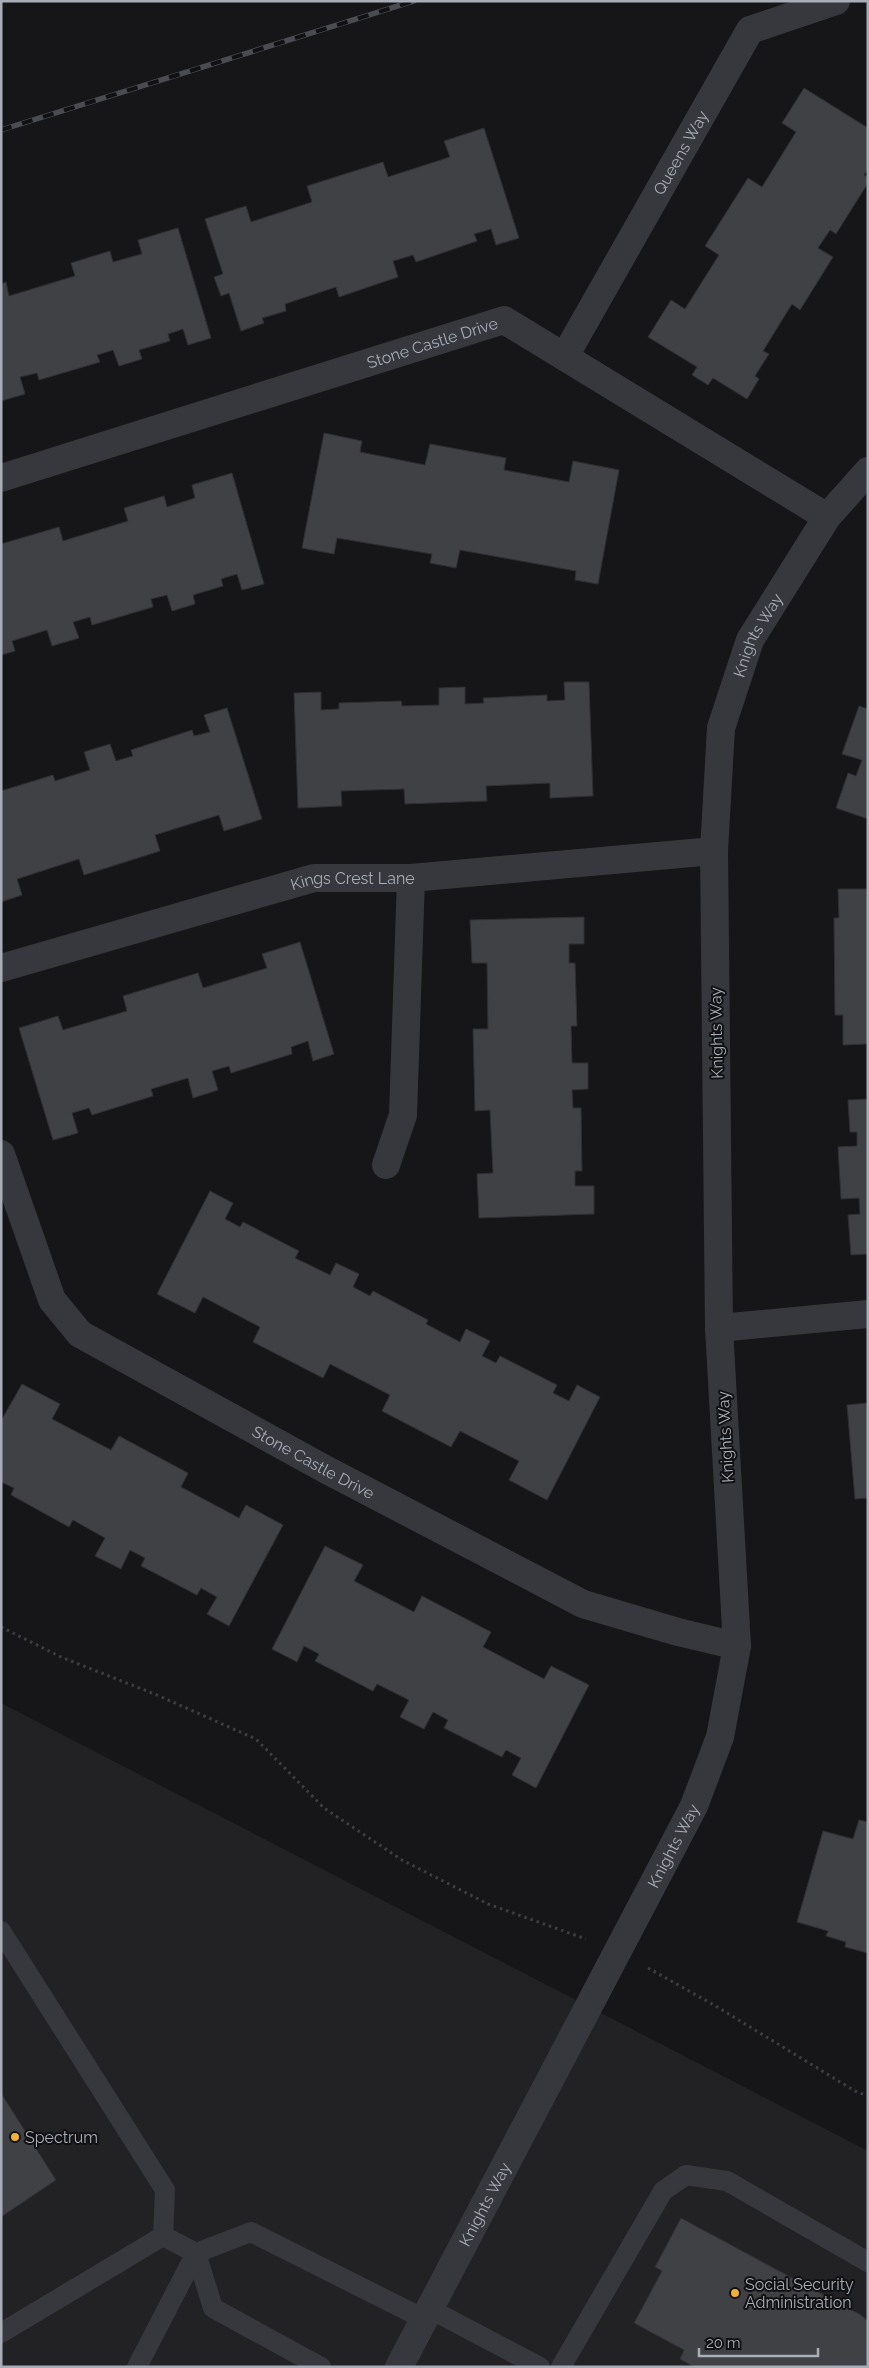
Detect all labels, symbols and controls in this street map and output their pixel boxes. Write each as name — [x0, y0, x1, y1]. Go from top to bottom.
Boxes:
street label: Queens Way — [649, 107, 713, 198]
street label: Stone Castle Drive — [365, 314, 500, 372]
street label: Knights Way — [729, 590, 787, 680]
street label: Kings Crest Lane — [288, 869, 415, 894]
street label: Knights Way — [706, 987, 727, 1079]
street label: Knights Way — [714, 1390, 737, 1483]
street label: Stone Castle Drive — [249, 1422, 378, 1503]
street label: Knights Way — [644, 1801, 704, 1891]
place label: Spectrum — [25, 2128, 98, 2147]
marker: Spectrum — [9, 2131, 21, 2143]
street label: Knights Way — [455, 2159, 515, 2249]
place label: Social Security Administration — [745, 2275, 854, 2312]
marker: Social Security Administration — [729, 2287, 741, 2299]
scale bar — [699, 2326, 818, 2358]
text: 20 m — [706, 2334, 741, 2352]

